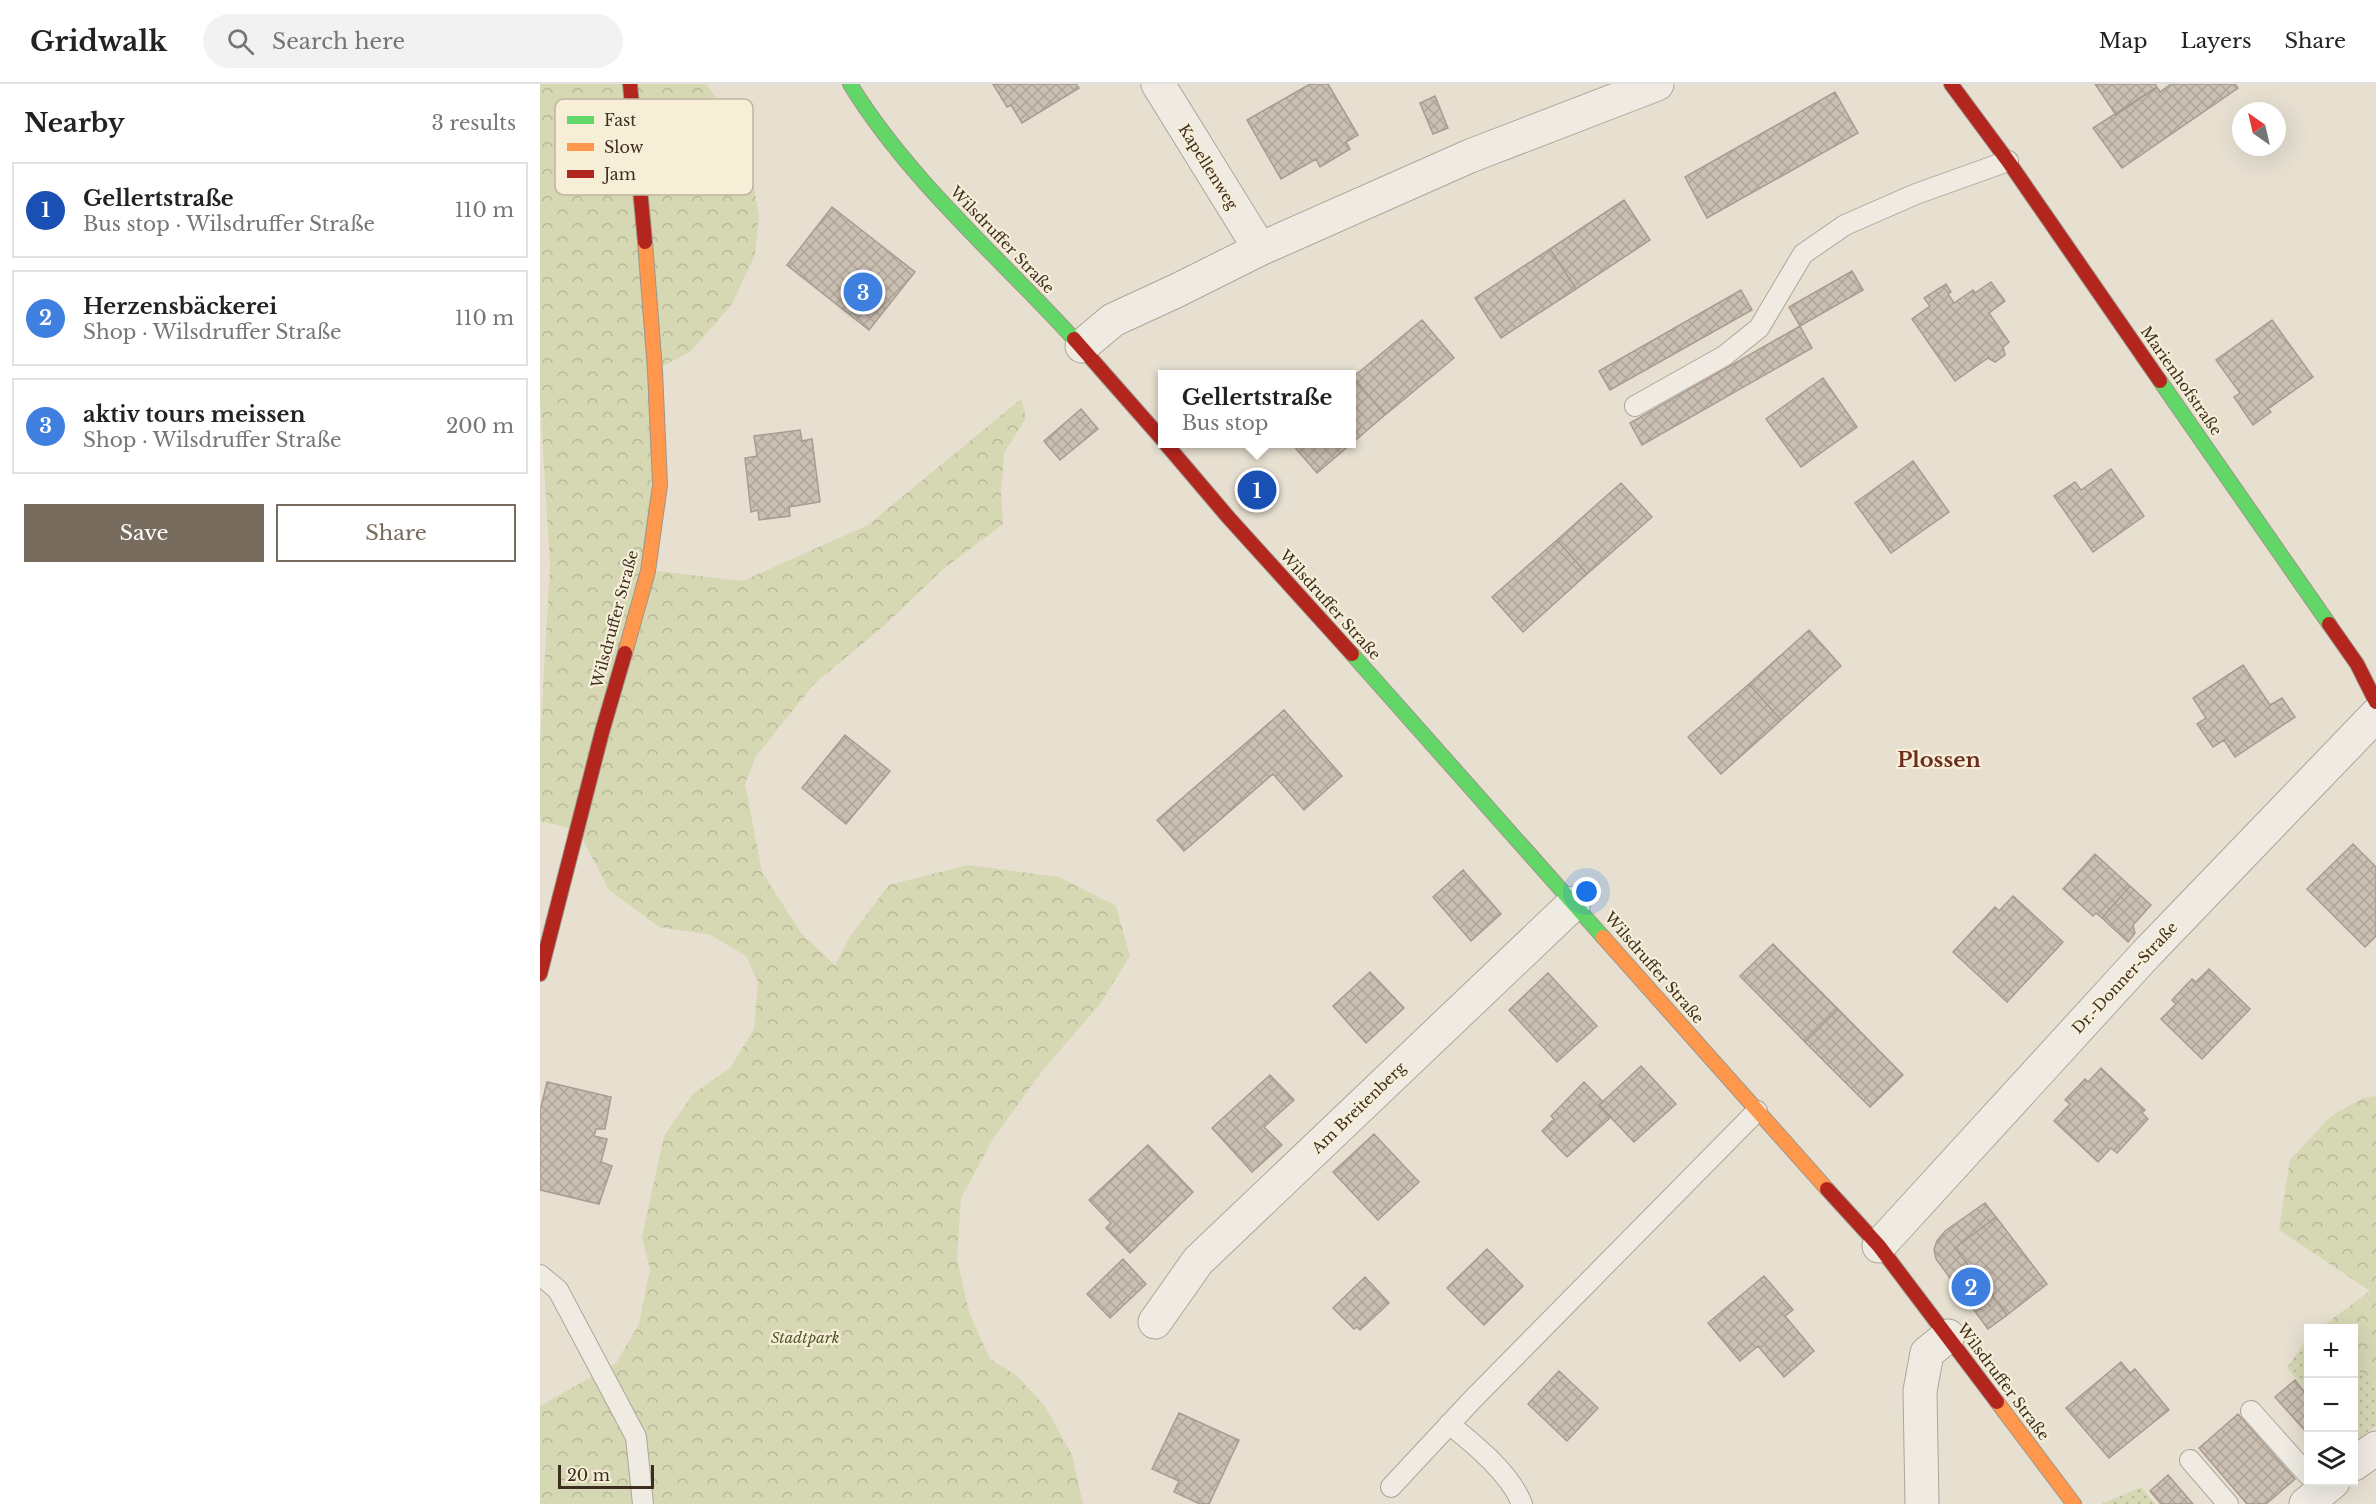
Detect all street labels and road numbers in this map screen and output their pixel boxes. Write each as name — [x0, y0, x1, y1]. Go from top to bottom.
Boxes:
street label: Kapellenweg — [1175, 120, 1243, 214]
street label: Wilsdruffer Straße — [946, 181, 1058, 297]
street label: Marienhofstraße — [2137, 322, 2226, 439]
street label: Wilsdruffer Straße — [1275, 545, 1385, 664]
street label: Wilsdruffer Straße — [587, 548, 642, 691]
street label: Wilsdruffer Straße — [1600, 907, 1708, 1027]
street label: Dr.-Donner-Straße — [2068, 918, 2181, 1038]
street label: Am Breitenberg — [1307, 1057, 1410, 1158]
street label: Wilsdruffer Straße — [1953, 1319, 2054, 1444]

